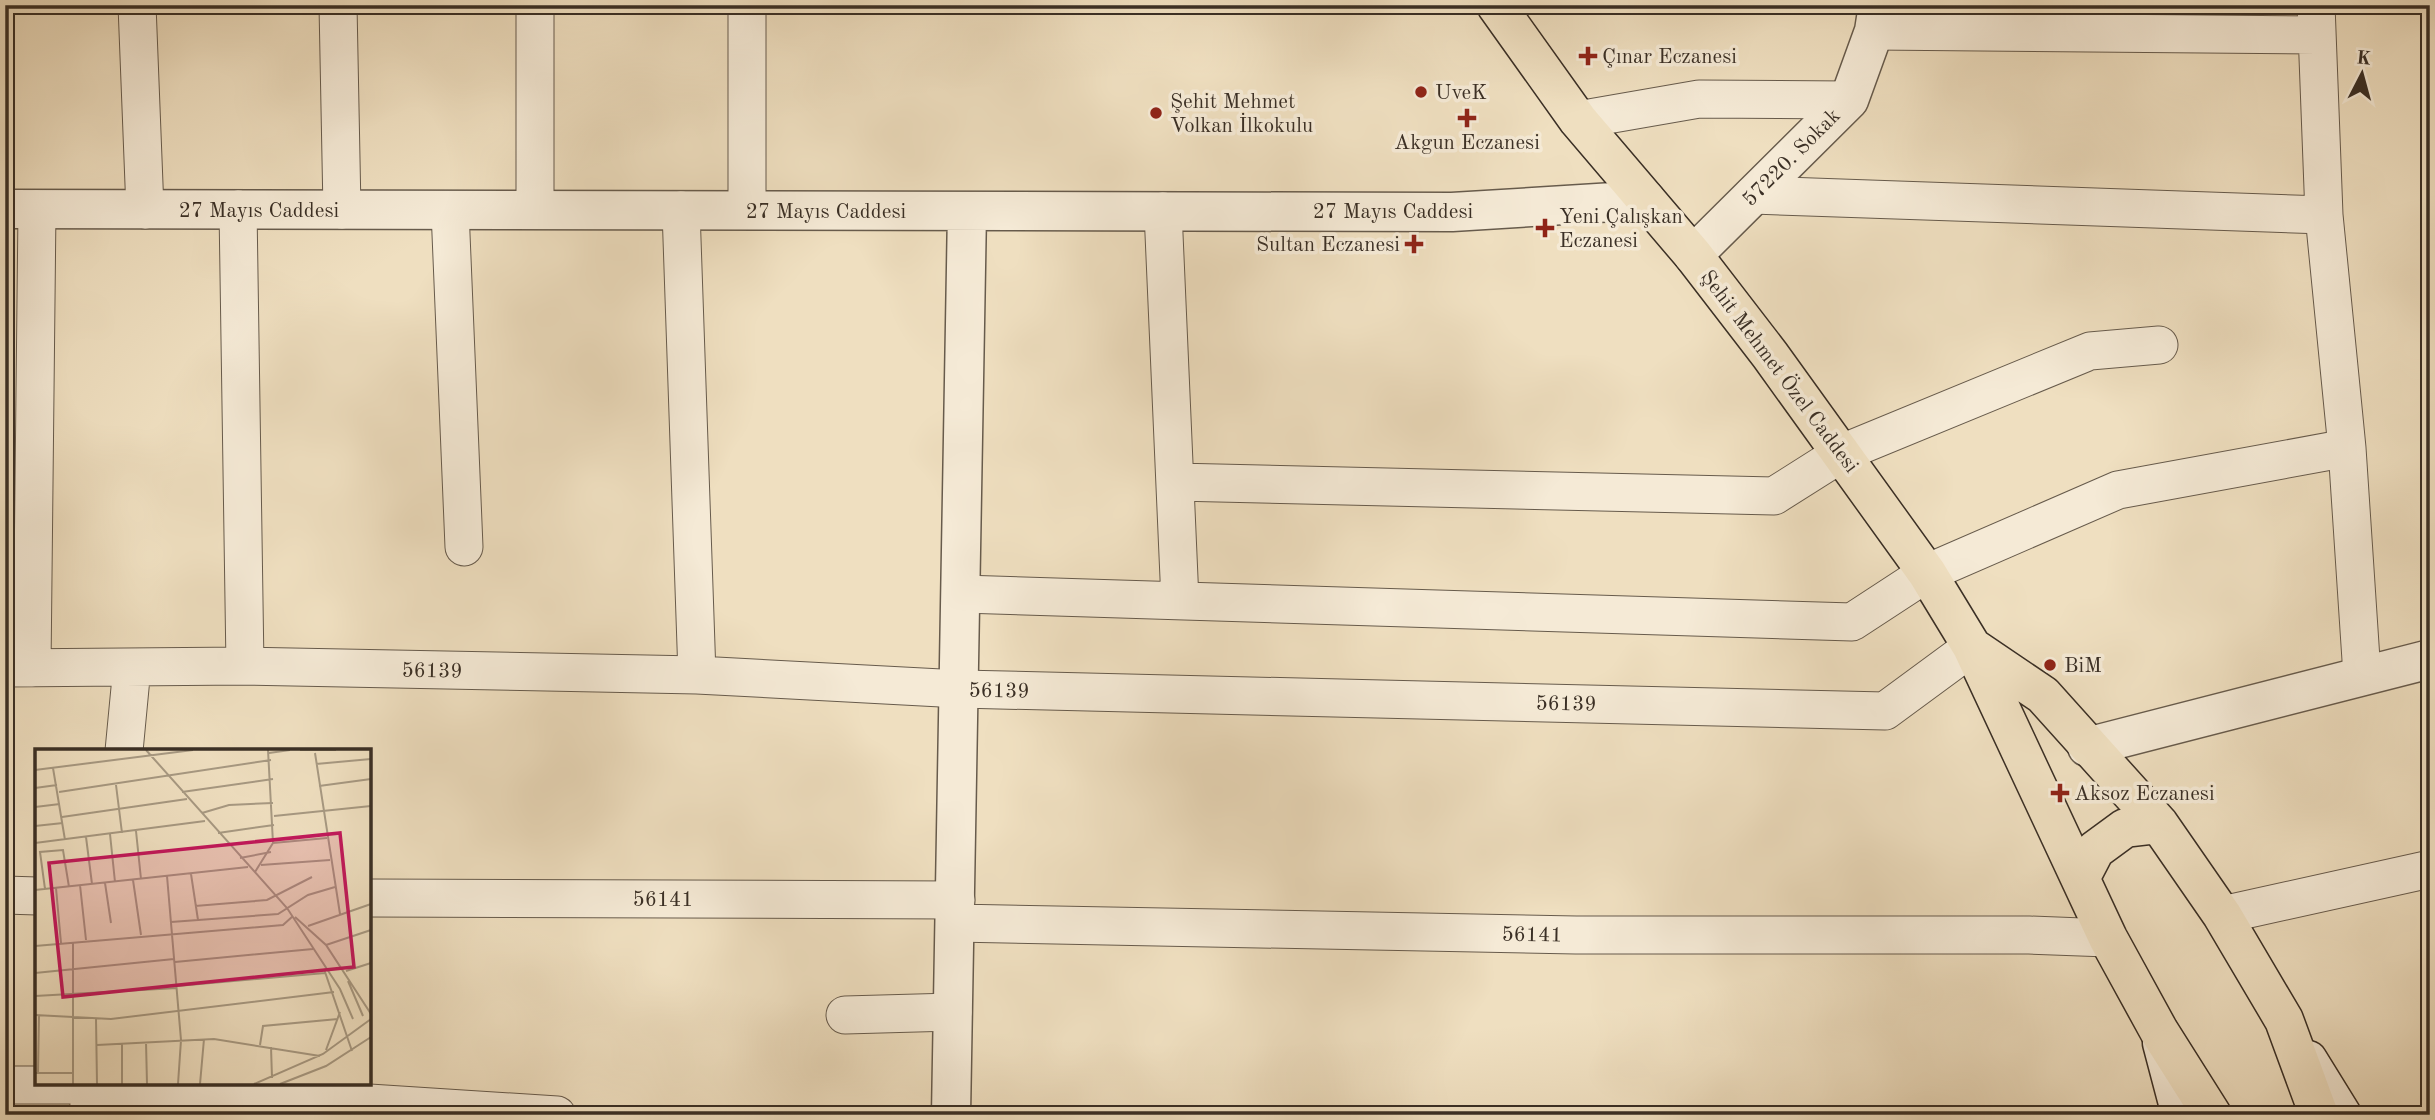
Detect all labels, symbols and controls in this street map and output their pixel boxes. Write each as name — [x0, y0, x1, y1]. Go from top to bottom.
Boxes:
north arrow — [2326, 38, 2396, 108]
place label: Çınar Eczanesi — [1602, 47, 1737, 68]
marker: Çınar Eczanesi — [1580, 48, 1596, 64]
text: K — [2355, 49, 2372, 70]
place label: UveK — [1435, 83, 1487, 104]
marker: UveK — [1413, 84, 1429, 100]
place label: Şehit Mehmet Volkan İlkokulu — [1170, 92, 1313, 137]
marker: Şehit Mehmet Volkan İlkokulu — [1148, 105, 1164, 121]
street label: 57220. Sokak — [1739, 105, 1845, 211]
marker: Akgun Eczanesi — [1459, 110, 1475, 126]
place label: Akgun Eczanesi — [1394, 133, 1540, 154]
street label: 27 Mayıs Caddesi — [179, 201, 339, 222]
street label: 27 Mayıs Caddesi — [746, 202, 906, 223]
street label: 27 Mayıs Caddesi — [1313, 202, 1473, 223]
place label: Yeni Çalışkan Eczanesi — [1559, 207, 1683, 252]
marker: Yeni Çalışkan Eczanesi — [1537, 220, 1553, 236]
place label: Sultan Eczanesi — [1256, 235, 1400, 256]
marker: Sultan Eczanesi — [1406, 236, 1422, 252]
street label: Şehit Mehmet Özel Caddesi — [1696, 264, 1865, 477]
place label: BiM — [2064, 656, 2102, 677]
marker: BiM — [2042, 657, 2058, 673]
street label: 56139 — [401, 660, 463, 683]
street label: 56139 — [968, 680, 1030, 703]
street label: 56139 — [1535, 693, 1597, 716]
inset map — [35, 749, 371, 1085]
place label: Aksoz Eczanesi — [2074, 784, 2215, 805]
marker: Aksoz Eczanesi — [2052, 785, 2068, 801]
street label: 56141 — [633, 890, 693, 911]
street label: 56141 — [1501, 924, 1563, 947]

